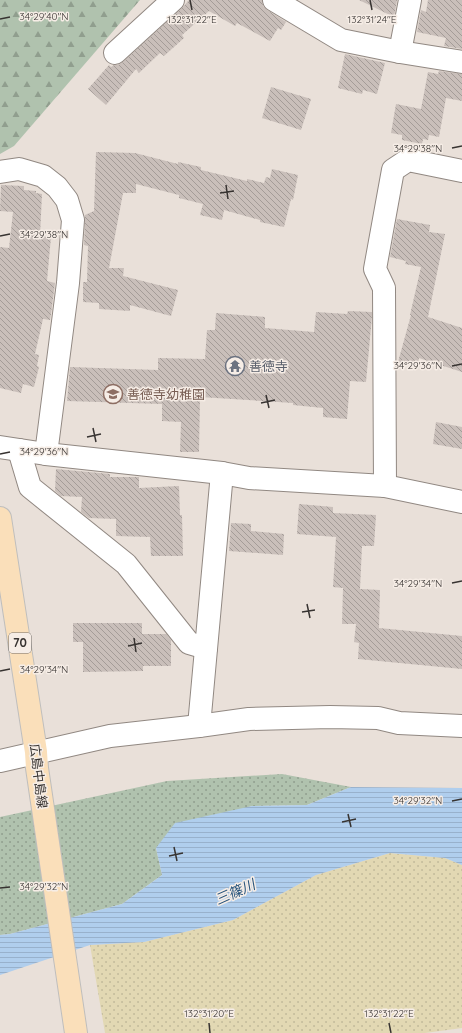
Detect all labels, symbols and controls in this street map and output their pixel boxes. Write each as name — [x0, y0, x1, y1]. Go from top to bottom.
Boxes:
text: 34°29'40"N — [19, 10, 69, 23]
text: 132°31'22"E — [167, 13, 217, 26]
text: 132°31'24"E — [348, 13, 397, 26]
text: 34°29'38"N — [394, 142, 442, 155]
text: 34°29'38"N — [20, 228, 68, 241]
temple icon: 善徳寺 — [224, 355, 246, 377]
place label: 善徳寺 — [249, 358, 288, 374]
text: 34°29'36"N — [394, 359, 442, 372]
school or university icon: 善徳寺幼稚園 — [102, 383, 124, 405]
place label: 善徳寺幼稚園 — [127, 386, 205, 402]
text: 34°29'36"N — [20, 445, 68, 458]
text: 34°29'34"N — [394, 577, 442, 590]
road number: 70 — [9, 633, 31, 653]
text: 34°29'34"N — [20, 663, 68, 676]
street label: 広島中島線 — [27, 743, 51, 809]
text: 34°29'32"N — [394, 794, 442, 807]
water label: 三篠川 — [212, 874, 260, 909]
text: 34°29'32"N — [20, 880, 68, 893]
text: 132°31'20"E — [184, 1007, 234, 1020]
text: 132°31'22"E — [364, 1007, 414, 1020]

